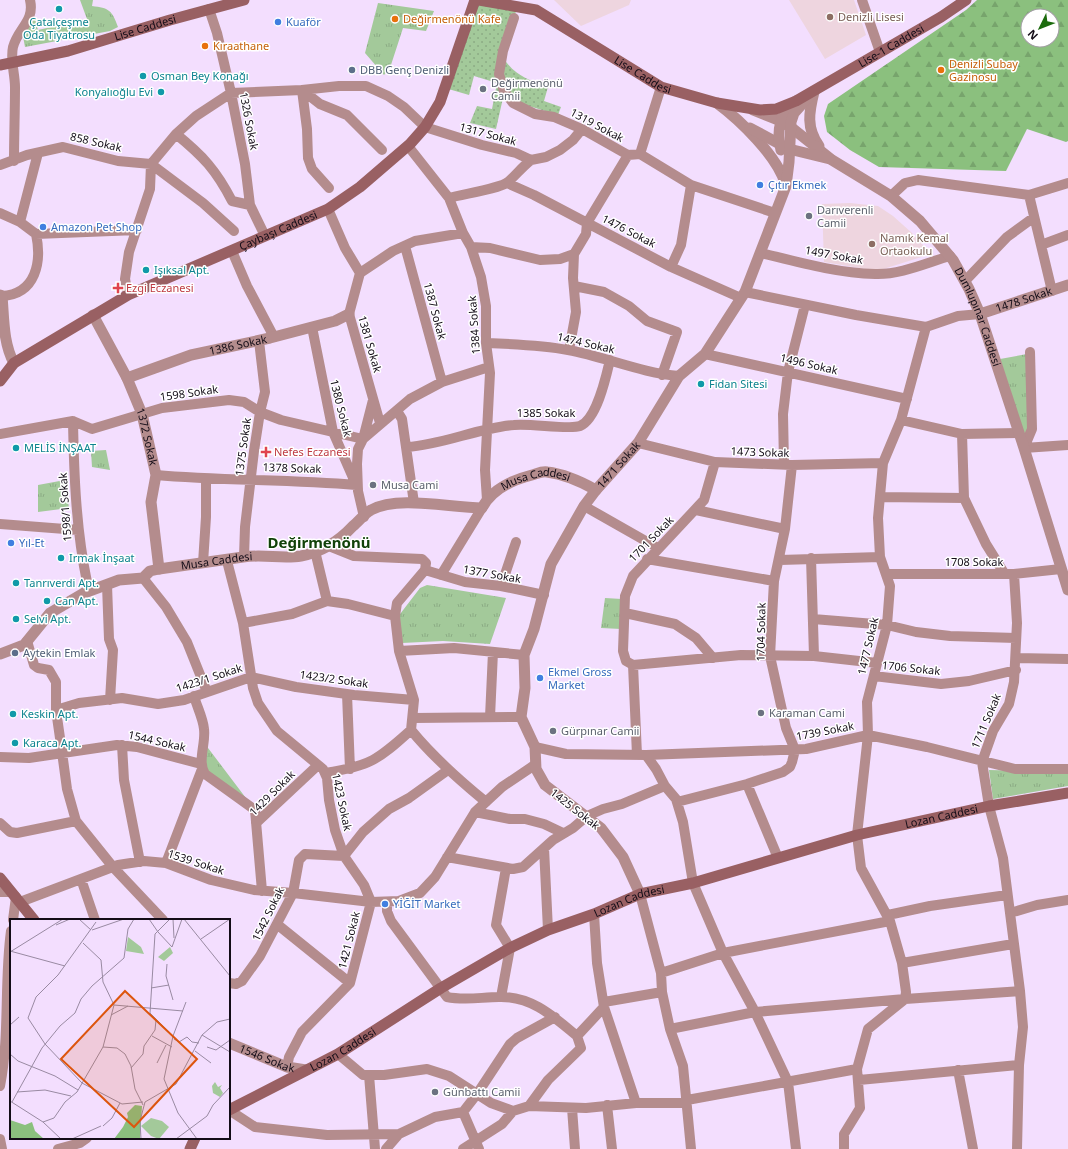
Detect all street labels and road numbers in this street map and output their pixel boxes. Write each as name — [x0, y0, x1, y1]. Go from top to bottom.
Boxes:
street label: Lise Caddesi — [112, 11, 178, 44]
street label: Lise-1 Caddesi — [855, 20, 927, 70]
street label: Lise Caddesi — [612, 52, 673, 97]
street label: 1326 Sokak — [237, 91, 262, 151]
street label: 1319 Sokak — [568, 104, 627, 145]
street label: 1317 Sokak — [458, 119, 519, 148]
street label: 858 Sokak — [69, 128, 123, 155]
street label: Çaybaşı Caddesi — [237, 207, 319, 253]
street label: 1476 Sokak — [600, 211, 659, 251]
street label: 1497 Sokak — [804, 242, 864, 267]
street label: Dumlupınar Caddesi — [951, 264, 1005, 368]
street label: 1387 Sokak — [421, 281, 450, 341]
street label: 1478 Sokak — [993, 283, 1054, 315]
street label: 1384 Sokak — [464, 295, 483, 355]
street label: 1381 Sokak — [355, 314, 386, 374]
street label: 1474 Sokak — [556, 329, 616, 356]
street label: 1386 Sokak — [208, 331, 268, 358]
street label: 1496 Sokak — [779, 350, 839, 377]
street label: 1380 Sokak — [327, 378, 356, 438]
street label: 1598 Sokak — [159, 381, 219, 404]
street label: 1372 Sokak — [133, 405, 162, 467]
street label: 1385 Sokak — [517, 405, 575, 420]
street label: 1375 Sokak — [231, 417, 254, 477]
street label: 1471 Sokak — [593, 438, 643, 491]
street label: 1473 Sokak — [730, 443, 790, 460]
street label: 1378 Sokak — [262, 459, 322, 476]
street label: Musa Caddesi — [498, 464, 573, 493]
street label: 1598/1 Sokak — [55, 472, 74, 542]
street label: 1701 Sokak — [625, 512, 676, 565]
street label: Musa Caddesi — [180, 548, 253, 573]
street label: 1708 Sokak — [945, 554, 1003, 569]
street label: 1377 Sokak — [462, 561, 522, 586]
street label: 1704 Sokak — [752, 602, 769, 661]
street label: 1477 Sokak — [854, 616, 881, 676]
street label: 1706 Sokak — [881, 657, 941, 678]
street label: 1423/1 Sokak — [174, 660, 244, 695]
street label: 1423/2 Sokak — [299, 666, 369, 691]
street label: 1711 Sokak — [967, 691, 1004, 751]
street label: 1739 Sokak — [795, 718, 855, 743]
street label: 1544 Sokak — [127, 727, 187, 754]
street label: 1429 Sokak — [246, 767, 298, 819]
street label: 1423 Sokak — [329, 772, 356, 832]
street label: 1425 Sokak — [548, 785, 603, 833]
street label: Lozan Caddesi — [903, 801, 979, 831]
street label: 1539 Sokak — [166, 845, 226, 878]
street label: Lozan Caddesi — [591, 881, 666, 920]
street label: 1542 Sokak — [248, 884, 287, 943]
street label: 1421 Sokak — [334, 909, 363, 970]
street label: Lozan Caddesi — [307, 1024, 379, 1074]
street label: 1546 Sokak — [237, 1040, 296, 1075]

